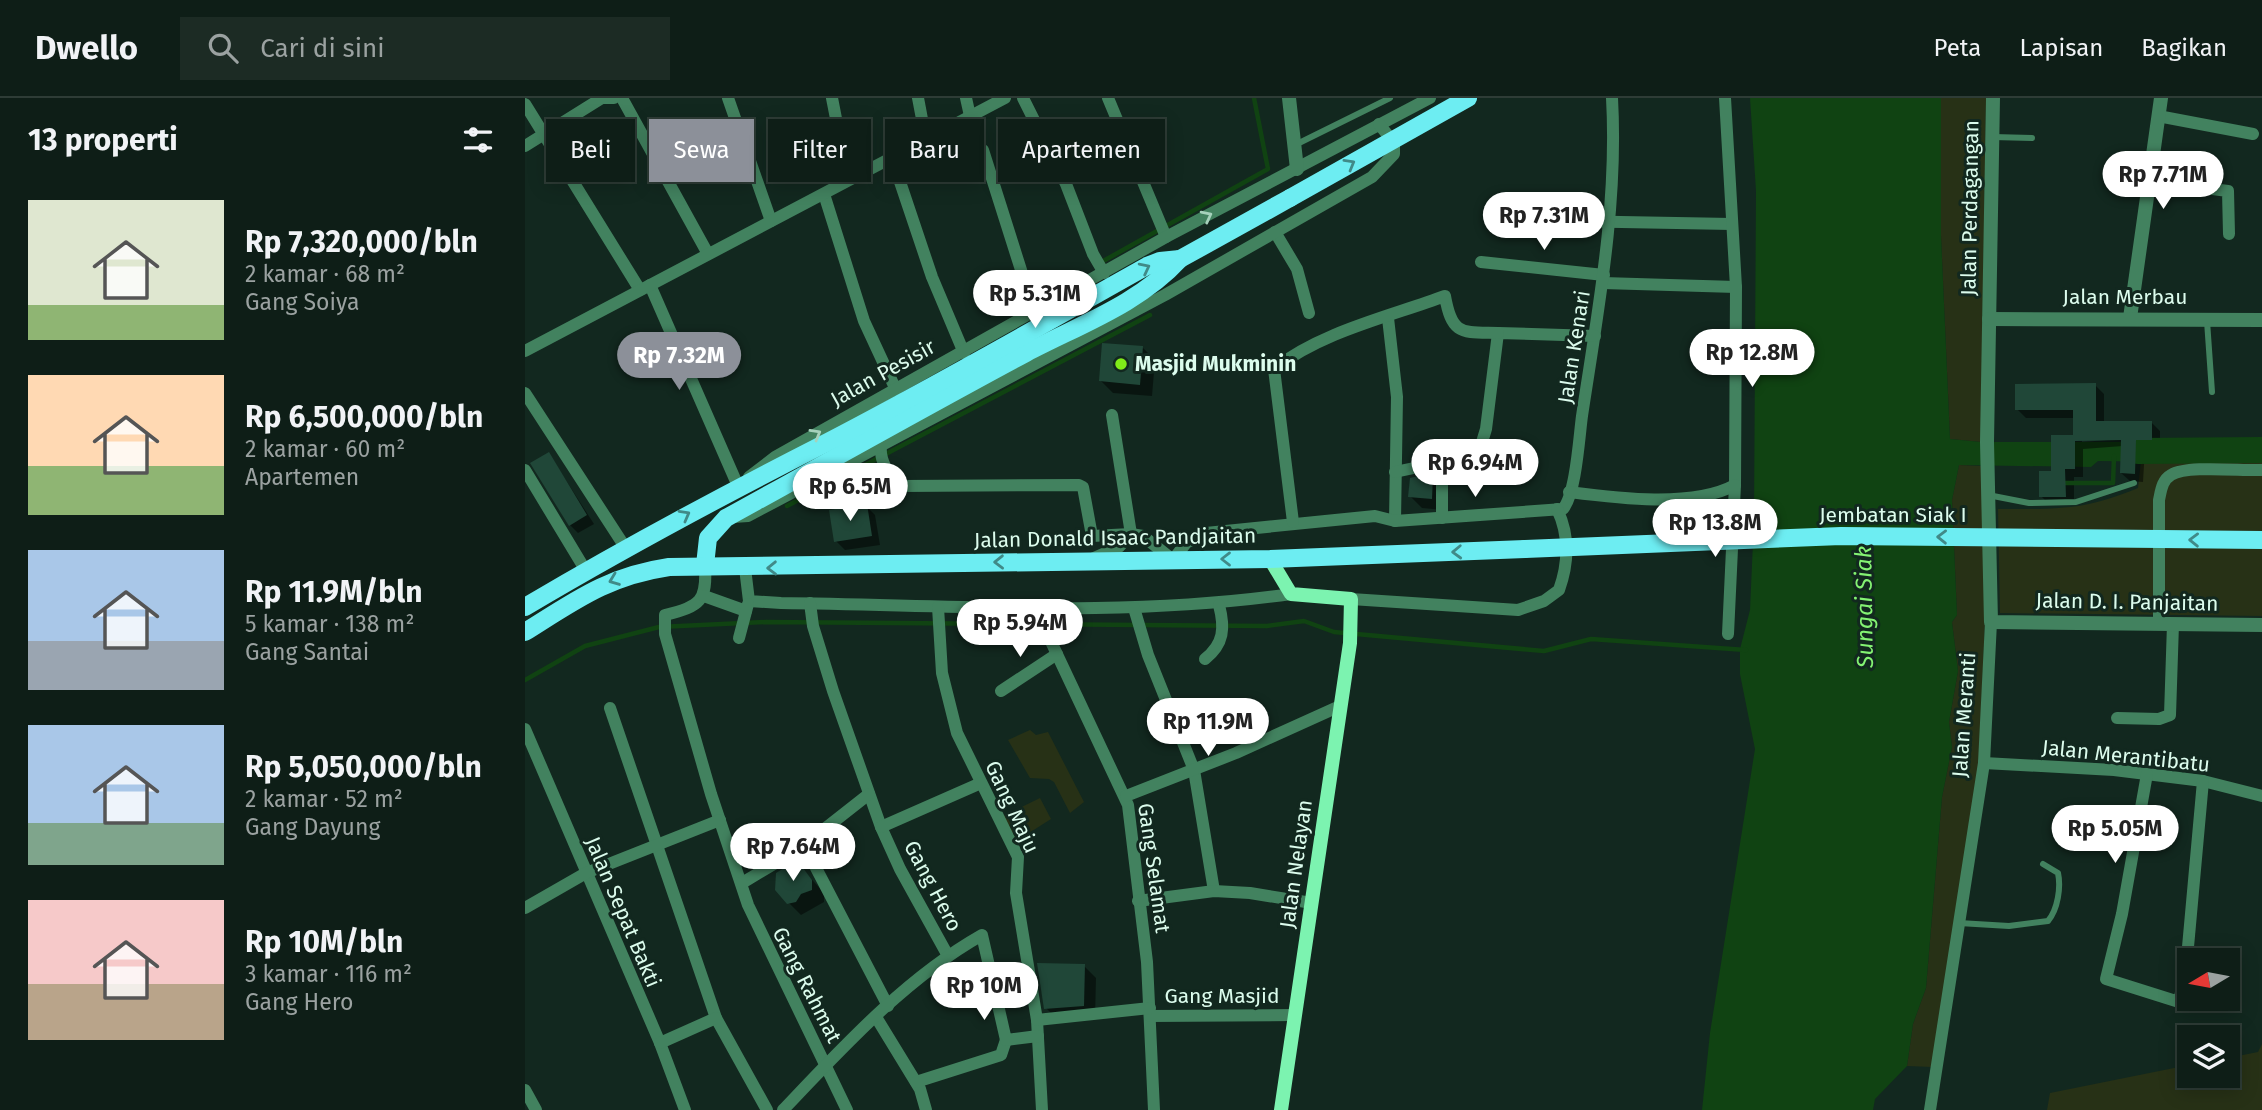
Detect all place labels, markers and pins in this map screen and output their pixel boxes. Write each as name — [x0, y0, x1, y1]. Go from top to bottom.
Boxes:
pin: Rp 7.71M — [2091, 152, 2235, 211]
pin: Rp 7.31M — [1472, 192, 1616, 252]
pin: Rp 5.31M — [963, 271, 1107, 330]
pin: Rp 12.8M — [1680, 330, 1824, 389]
pin: Rp 7.32M — [607, 332, 751, 392]
place label: Masjid Mukminin — [1135, 351, 1296, 377]
marker: Masjid Mukminin — [1113, 356, 1129, 372]
pin: Rp 6.94M — [1403, 440, 1547, 499]
pin: Rp 6.5M — [785, 464, 915, 523]
pin: Rp 13.8M — [1643, 500, 1787, 559]
pin: Rp 5.94M — [948, 600, 1092, 659]
pin: Rp 11.9M — [1136, 698, 1280, 758]
pin: Rp 5.05M — [2043, 806, 2187, 865]
pin: Rp 7.64M — [721, 824, 865, 883]
pin: Rp 10M — [927, 962, 1041, 1022]

